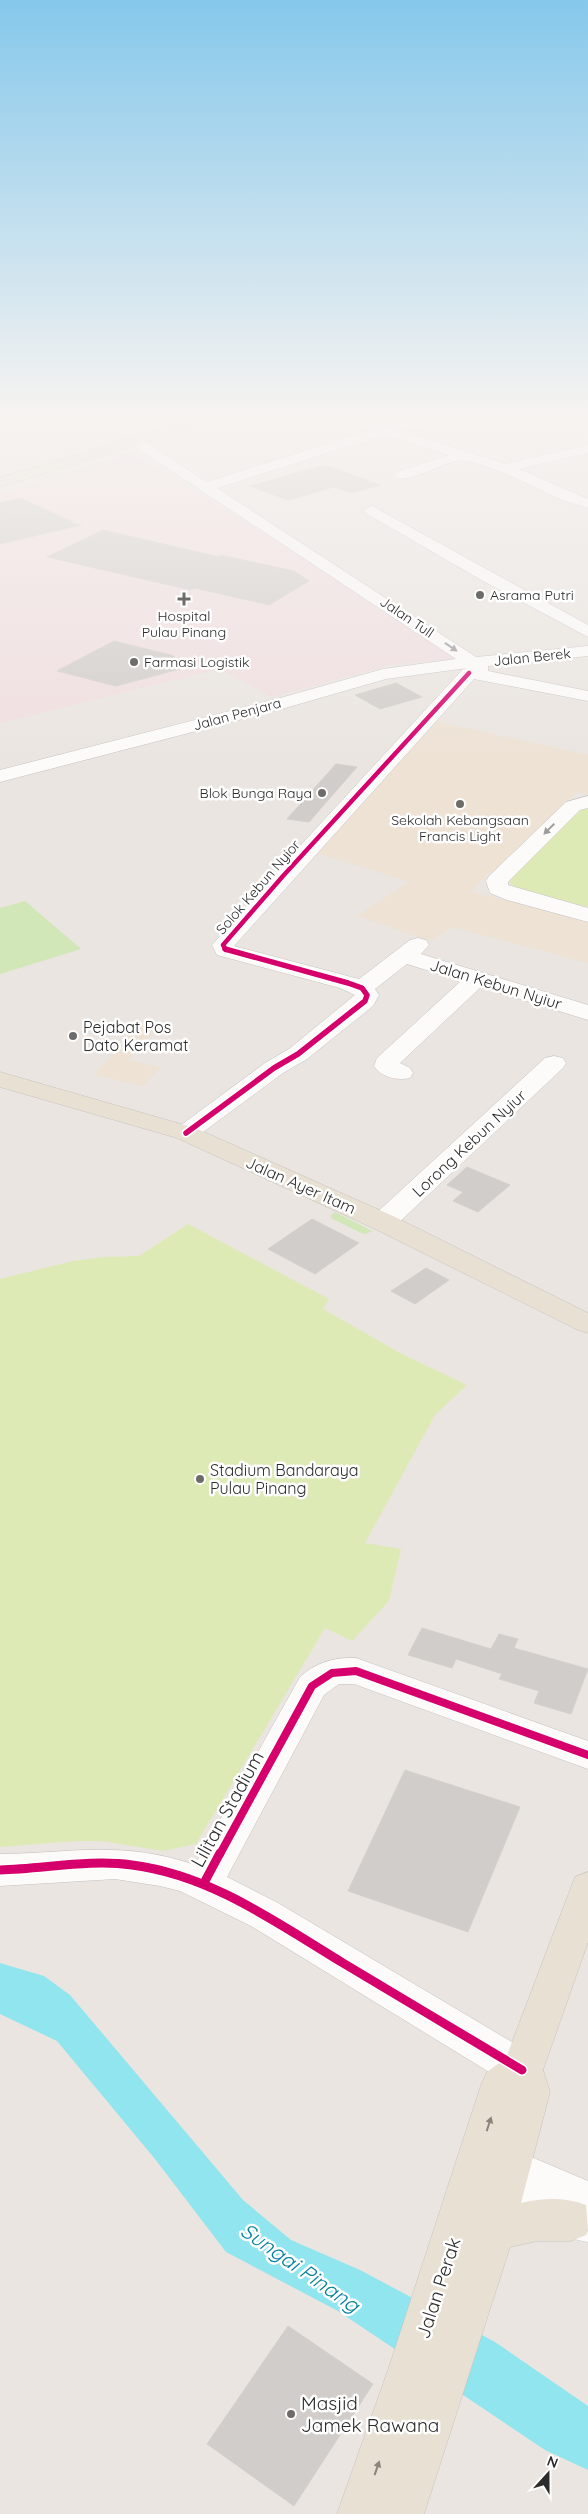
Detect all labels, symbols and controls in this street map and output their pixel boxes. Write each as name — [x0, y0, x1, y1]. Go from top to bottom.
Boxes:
place label: Asrama Putri — [490, 586, 574, 604]
marker: Asrama Putri — [474, 589, 486, 601]
marker: Hospital Pulau Pinang — [177, 592, 191, 606]
street label: Jalan Tull — [377, 592, 437, 642]
place label: Hospital Pulau Pinang — [142, 607, 226, 641]
one-way arrow — [444, 642, 458, 651]
street label: Jalan Berek — [492, 644, 572, 670]
place label: Farmasi Logistik — [144, 653, 250, 671]
marker: Farmasi Logistik — [128, 656, 140, 668]
street label: Jalan Penjara — [191, 694, 283, 734]
place label: Blok Bunga Raya — [200, 784, 312, 802]
marker: Blok Bunga Raya — [316, 787, 328, 799]
marker: Sekolah Kebangsaan Francis Light — [454, 798, 466, 810]
place label: Sekolah Kebangsaan Francis Light — [391, 811, 529, 845]
one-way arrow — [543, 823, 555, 835]
street label: Solok Kebun Nyior — [212, 836, 304, 938]
street label: Jalan Kebun Nyiur — [427, 954, 565, 1014]
place label: Pejabat Pos Dato Keramat — [83, 1017, 188, 1055]
marker: Pejabat Pos Dato Keramat — [67, 1030, 79, 1042]
street label: Lorong Kebun Nyiur — [408, 1085, 530, 1201]
street label: Jalan Ayer Itam — [243, 1152, 359, 1218]
place label: Stadium Bandaraya Pulau Pinang — [210, 1460, 359, 1498]
marker: Stadium Bandaraya Pulau Pinang — [194, 1473, 206, 1485]
street label: Lilitan Stadium — [185, 1747, 269, 1871]
one-way arrow — [486, 2116, 493, 2131]
water label: Sungai Pinang — [236, 2217, 366, 2319]
street label: Jalan Perak — [410, 2234, 466, 2342]
place label: Masjid Jamek Rawana — [301, 2391, 439, 2437]
marker: Masjid Jamek Rawana — [285, 2408, 297, 2420]
north arrow — [523, 2449, 573, 2499]
text: N — [545, 2452, 561, 2472]
one-way arrow — [373, 2460, 381, 2475]

